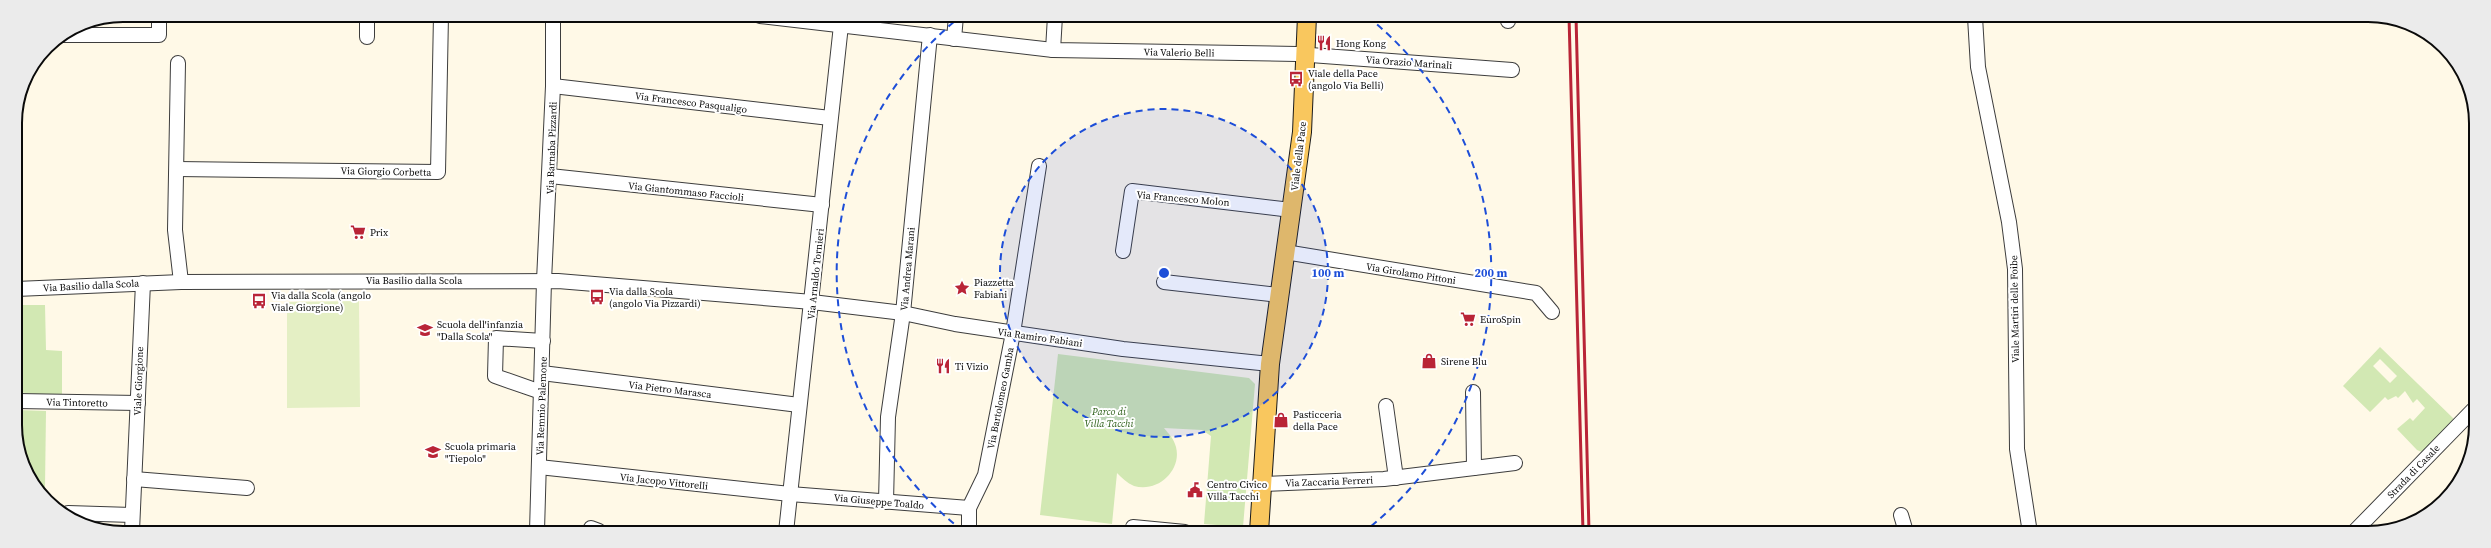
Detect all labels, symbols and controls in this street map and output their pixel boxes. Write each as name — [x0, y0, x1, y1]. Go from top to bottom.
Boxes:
restaurant icon: Hong Kong — [1315, 34, 1333, 52]
place label: Hong Kong — [1336, 37, 1386, 50]
street label: Via Valerio Belli — [1143, 45, 1215, 60]
street label: Via Orazio Marinali — [1365, 53, 1453, 72]
place label: Viale della Pace (angolo Via Belli) — [1308, 67, 1384, 92]
bus stop icon: Viale della Pace (angolo Via Belli) — [1287, 70, 1305, 88]
street label: Via Francesco Pasqualigo — [634, 89, 748, 116]
street label: Via Barnaba Pizzardi — [543, 101, 560, 195]
street label: Viale della Pace — [1288, 121, 1309, 192]
street label: Via Giorgio Corbetta — [341, 164, 432, 179]
street label: Via Giantommaso Faccioli — [627, 179, 744, 204]
street label: Via Francesco Molon — [1136, 188, 1230, 209]
supermarket icon: Prix — [349, 223, 367, 241]
place label: Prix — [370, 226, 389, 239]
street label: Via Andrea Marani — [897, 227, 918, 311]
street label: Via Arnaldo Tornieri — [804, 228, 827, 320]
street label: Viale Martiri delle Foibe — [2007, 255, 2022, 363]
street label: Via Girolamo Pittoni — [1365, 260, 1457, 287]
text: 100 m — [1312, 265, 1345, 281]
text: 200 m — [1475, 265, 1508, 281]
centre of rings — [1157, 266, 1171, 280]
street label: Via Basilio dalla Scola — [366, 274, 463, 287]
street label: Via Basilio dalla Scola — [42, 276, 141, 295]
place label: Piazzetta Fabiani — [974, 276, 1015, 301]
place icon: Piazzetta Fabiani — [953, 279, 971, 297]
place label: Via dalla Scola (angolo Via Pizzardi) — [609, 285, 701, 310]
bus stop icon: Via dalla Scola (angolo Via Pizzardi) — [588, 288, 606, 306]
place label: Via dalla Scola (angolo Viale Giorgione) — [271, 289, 371, 314]
bus stop icon: Via dalla Scola (angolo Viale Giorgione) — [250, 292, 268, 310]
supermarket icon: EuroSpin — [1459, 310, 1477, 328]
place label: EuroSpin — [1480, 313, 1521, 326]
place label: Scuola dell'infanzia "Dalla Scola" — [437, 318, 524, 343]
school or university icon: Scuola dell'infanzia "Dalla Scola" — [416, 321, 434, 339]
street label: Via Ramiro Fabiani — [997, 325, 1083, 350]
street label: Via Bartolomeo Gamba — [984, 345, 1017, 450]
street label: Viale Giorgione — [131, 346, 146, 416]
shop icon: Sirene Blu — [1420, 352, 1438, 370]
place label: Sirene Blu — [1441, 355, 1487, 368]
street label: Via Remnio Palemone — [533, 356, 550, 456]
restaurant icon: Ti Vizio — [934, 357, 952, 375]
place label: Ti Vizio — [955, 360, 989, 373]
street label: Via Pietro Marasca — [628, 378, 713, 401]
street label: Via Tintoretto — [46, 395, 108, 410]
park label: Parco di Villa Tacchi — [1085, 405, 1133, 430]
place label: Pasticceria della Pace — [1293, 408, 1343, 433]
shop icon: Pasticceria della Pace — [1272, 411, 1290, 429]
place label: Scuola primaria "Tiepolo" — [445, 440, 517, 465]
street label: Strada di Casale — [2384, 442, 2442, 501]
school or university icon: Scuola primaria "Tiepolo" — [424, 443, 442, 461]
street label: Via Jacopo Vittorelli — [619, 470, 709, 493]
street label: Via Zaccaria Ferreri — [1285, 473, 1373, 490]
place label: Centro Civico Villa Tacchi — [1207, 478, 1268, 503]
public building icon: Centro Civico Villa Tacchi — [1186, 481, 1204, 499]
street label: Via Giuseppe Toaldo — [833, 491, 925, 512]

